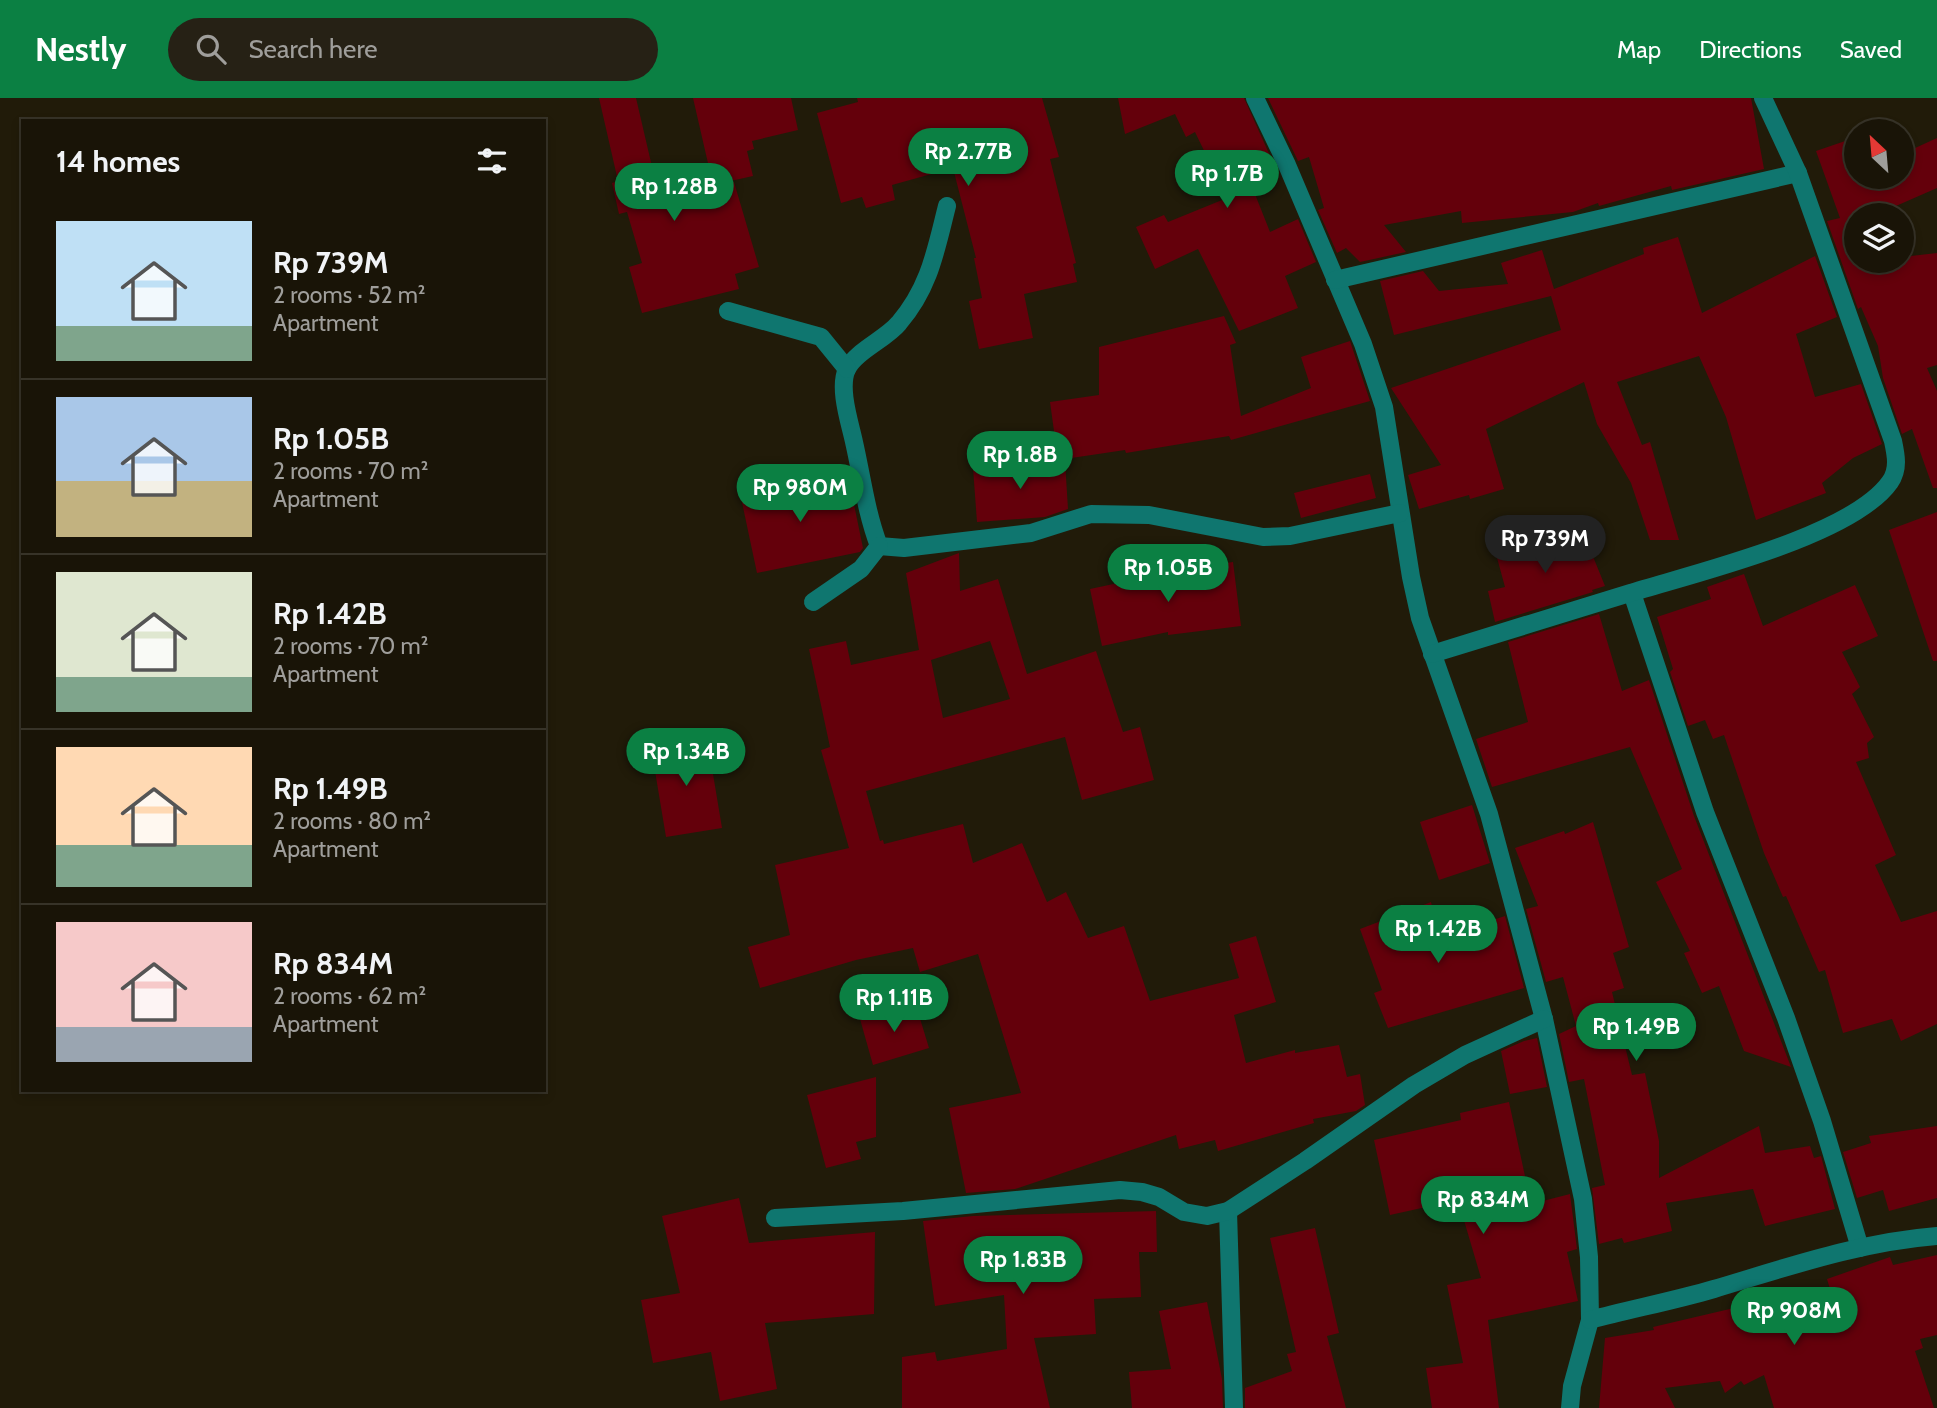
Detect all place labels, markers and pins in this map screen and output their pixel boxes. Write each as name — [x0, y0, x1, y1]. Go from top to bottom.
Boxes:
pin: Rp 2.77B — [896, 129, 1040, 188]
pin: Rp 1.7B — [1162, 150, 1292, 210]
pin: Rp 1.28B — [602, 164, 746, 223]
pin: Rp 1.8B — [955, 432, 1085, 491]
pin: Rp 980M — [735, 464, 865, 524]
pin: Rp 739M — [1480, 516, 1610, 575]
pin: Rp 1.05B — [1096, 545, 1240, 604]
pin: Rp 1.34B — [614, 728, 758, 788]
pin: Rp 1.42B — [1366, 906, 1510, 965]
pin: Rp 1.11B — [822, 974, 966, 1034]
pin: Rp 1.49B — [1564, 1004, 1708, 1063]
pin: Rp 834M — [1418, 1176, 1548, 1236]
pin: Rp 1.83B — [951, 1236, 1095, 1296]
pin: Rp 908M — [1729, 1288, 1859, 1347]

